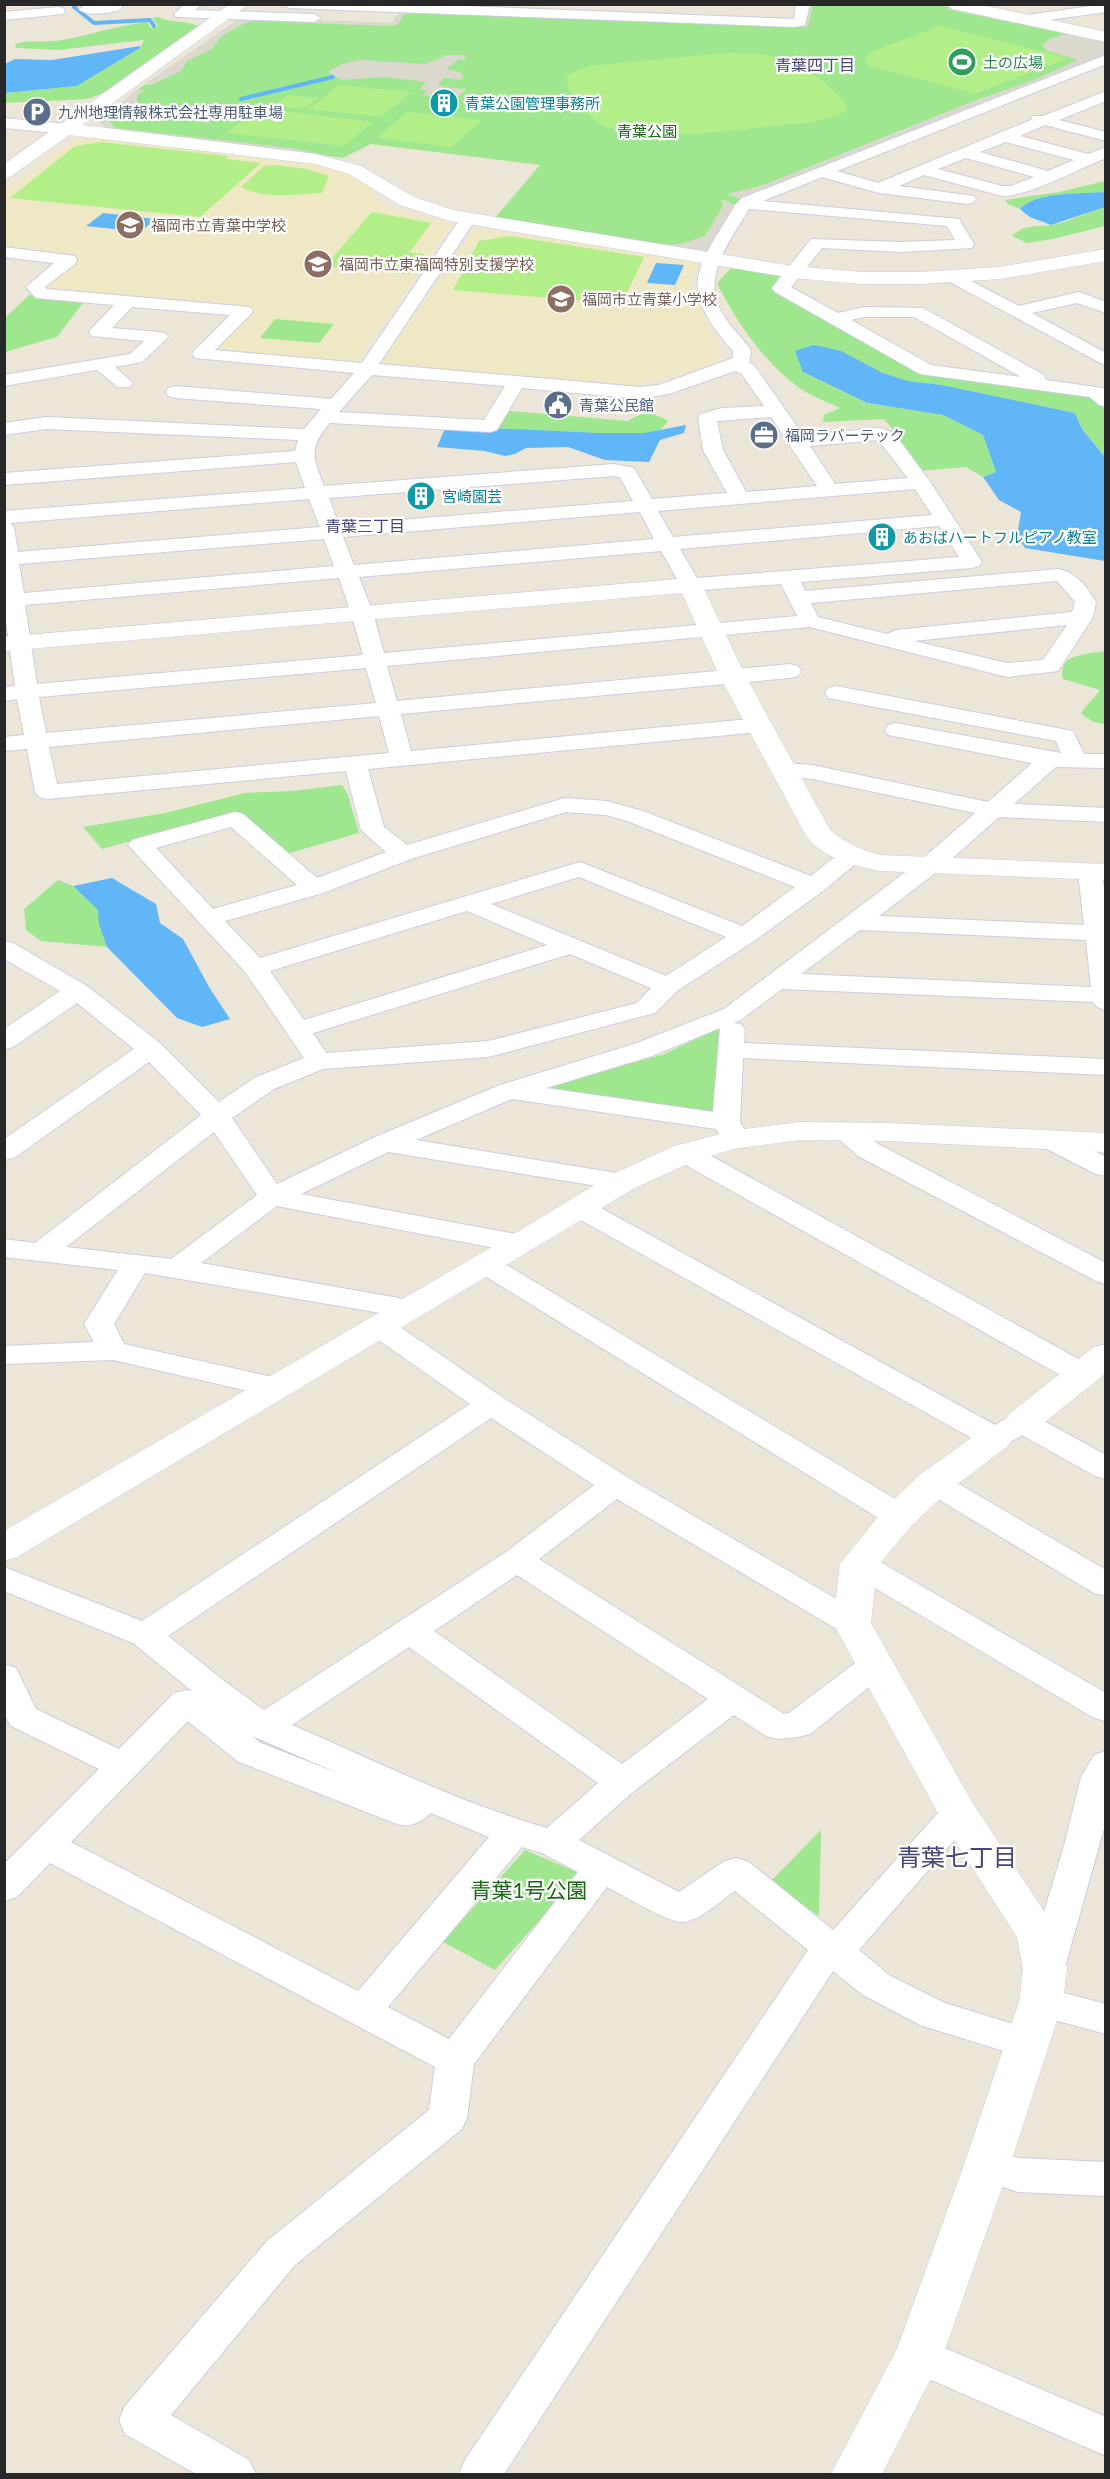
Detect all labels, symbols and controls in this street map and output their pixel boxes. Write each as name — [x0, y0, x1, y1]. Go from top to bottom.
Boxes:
sports icon: 土の広場 — [946, 46, 978, 78]
place label: 土の広場 — [983, 53, 1043, 71]
district label: 青葉四丁目 — [775, 55, 855, 74]
building icon: 青葉公園管理事務所 — [428, 87, 460, 119]
place label: 青葉公園管理事務所 — [465, 94, 600, 112]
parking icon: 九州地理情報株式会社専用駐車場 — [21, 96, 53, 128]
place label: 九州地理情報株式会社専用駐車場 — [58, 103, 283, 121]
park label: 青葉公園 — [617, 122, 677, 140]
school or university icon: 福岡市立青葉中学校 — [114, 209, 146, 241]
place label: 福岡市立青葉中学校 — [151, 216, 286, 234]
school or university icon: 福岡市立東福岡特別支援学校 — [302, 248, 334, 280]
place label: 福岡市立東福岡特別支援学校 — [339, 255, 534, 273]
school or university icon: 福岡市立青葉小学校 — [545, 283, 577, 315]
place label: 福岡市立青葉小学校 — [582, 290, 717, 308]
public building icon: 青葉公民館 — [542, 389, 574, 421]
place label: 青葉公民館 — [579, 396, 654, 414]
office icon: 福岡ラバーテック — [748, 419, 780, 451]
place label: 福岡ラバーテック — [785, 426, 905, 444]
building icon: 宮崎園芸 — [405, 480, 437, 512]
place label: 宮崎園芸 — [442, 487, 502, 505]
district label: 青葉三丁目 — [325, 516, 405, 535]
building icon: あおばハートフルピアノ教室 — [866, 521, 898, 553]
place label: あおばハートフルピアノ教室 — [903, 528, 1097, 546]
district label: 青葉七丁目 — [897, 1842, 1017, 1871]
park label: 青葉1号公園 — [470, 1877, 588, 1902]

